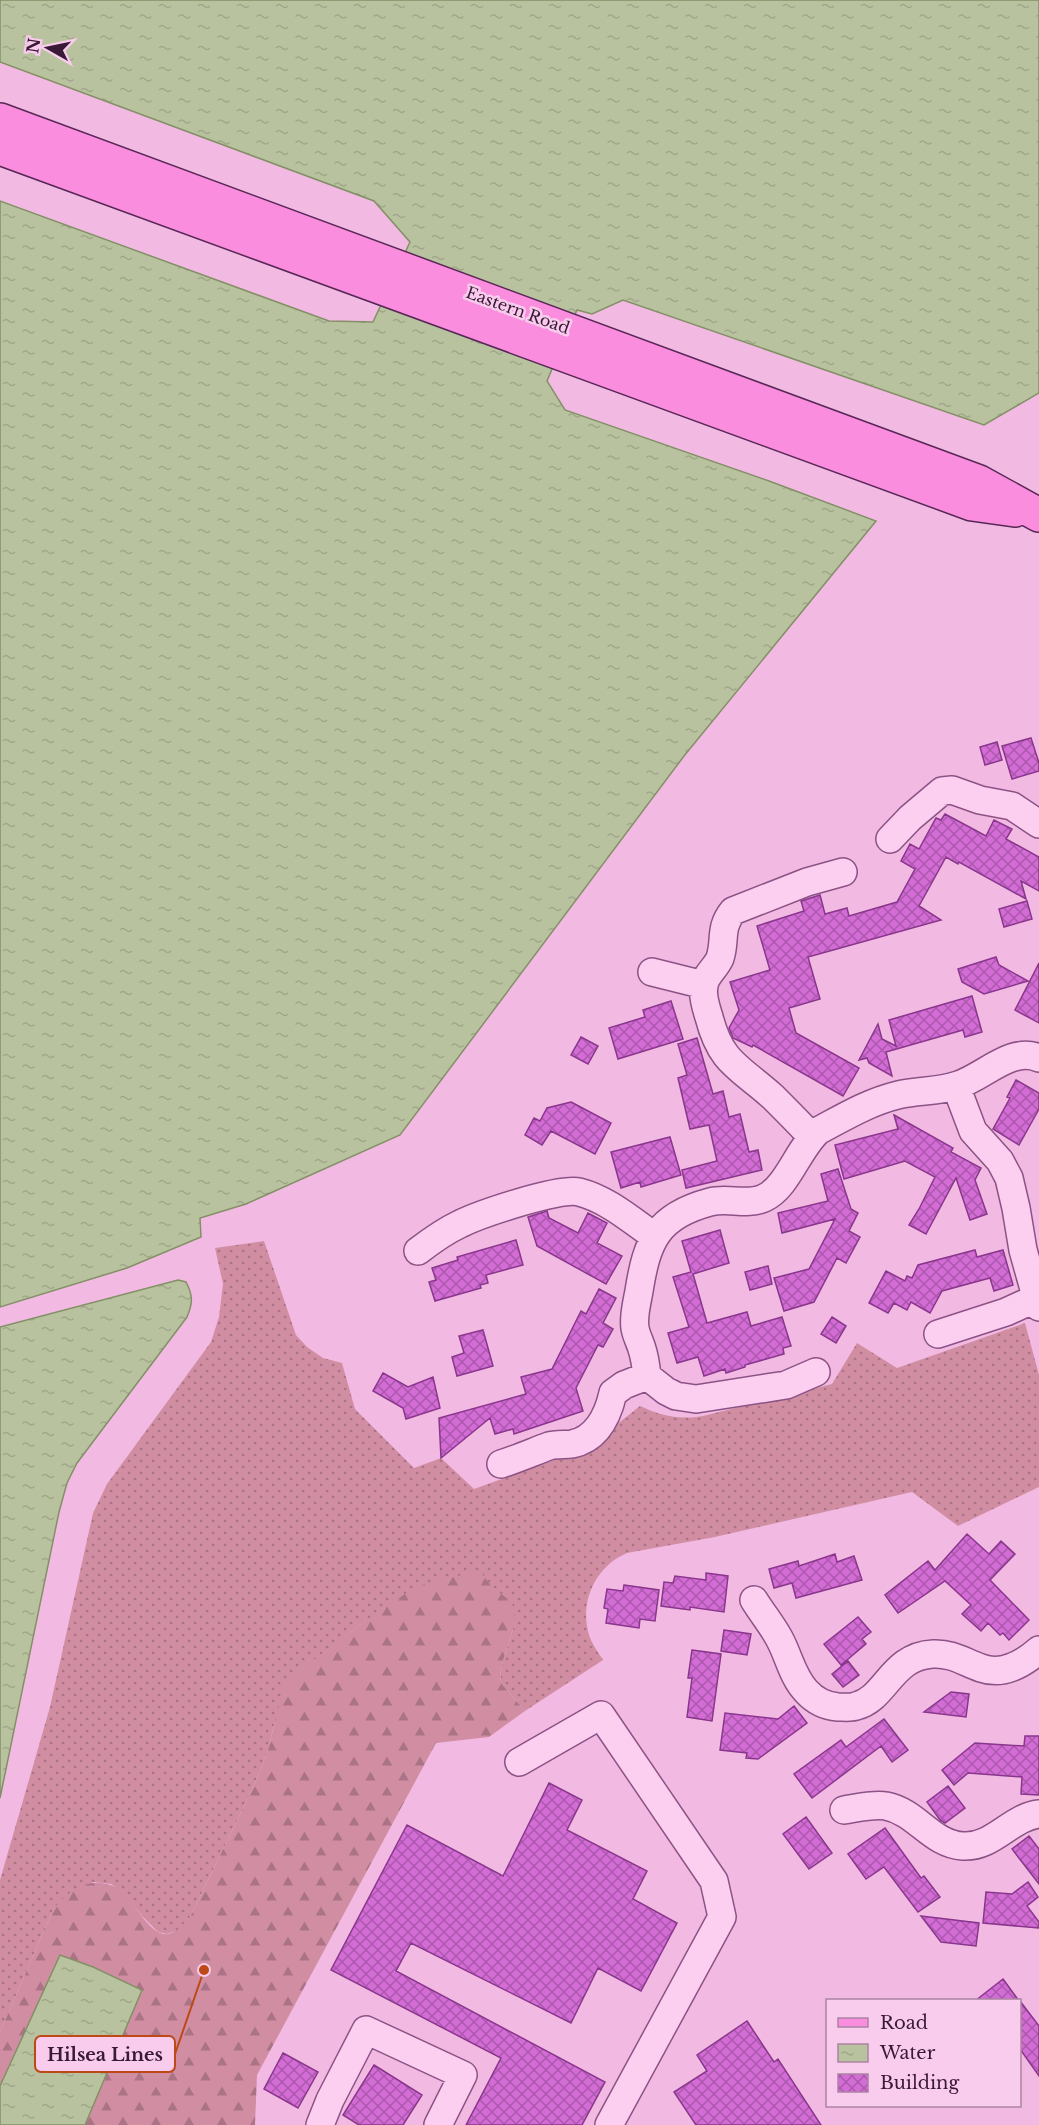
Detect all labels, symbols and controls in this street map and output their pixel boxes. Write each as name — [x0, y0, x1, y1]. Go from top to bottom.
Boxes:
north arrow — [18, 18, 78, 78]
text: N — [22, 37, 44, 55]
street label: Eastern Road — [463, 282, 573, 338]
legend — [826, 1999, 1021, 2107]
text: Road — [880, 2012, 928, 2034]
callout: Hilsea Lines — [35, 2036, 175, 2072]
text: Water — [879, 2042, 936, 2064]
text: Hilsea Lines — [47, 2044, 163, 2066]
text: Building — [880, 2072, 959, 2094]

